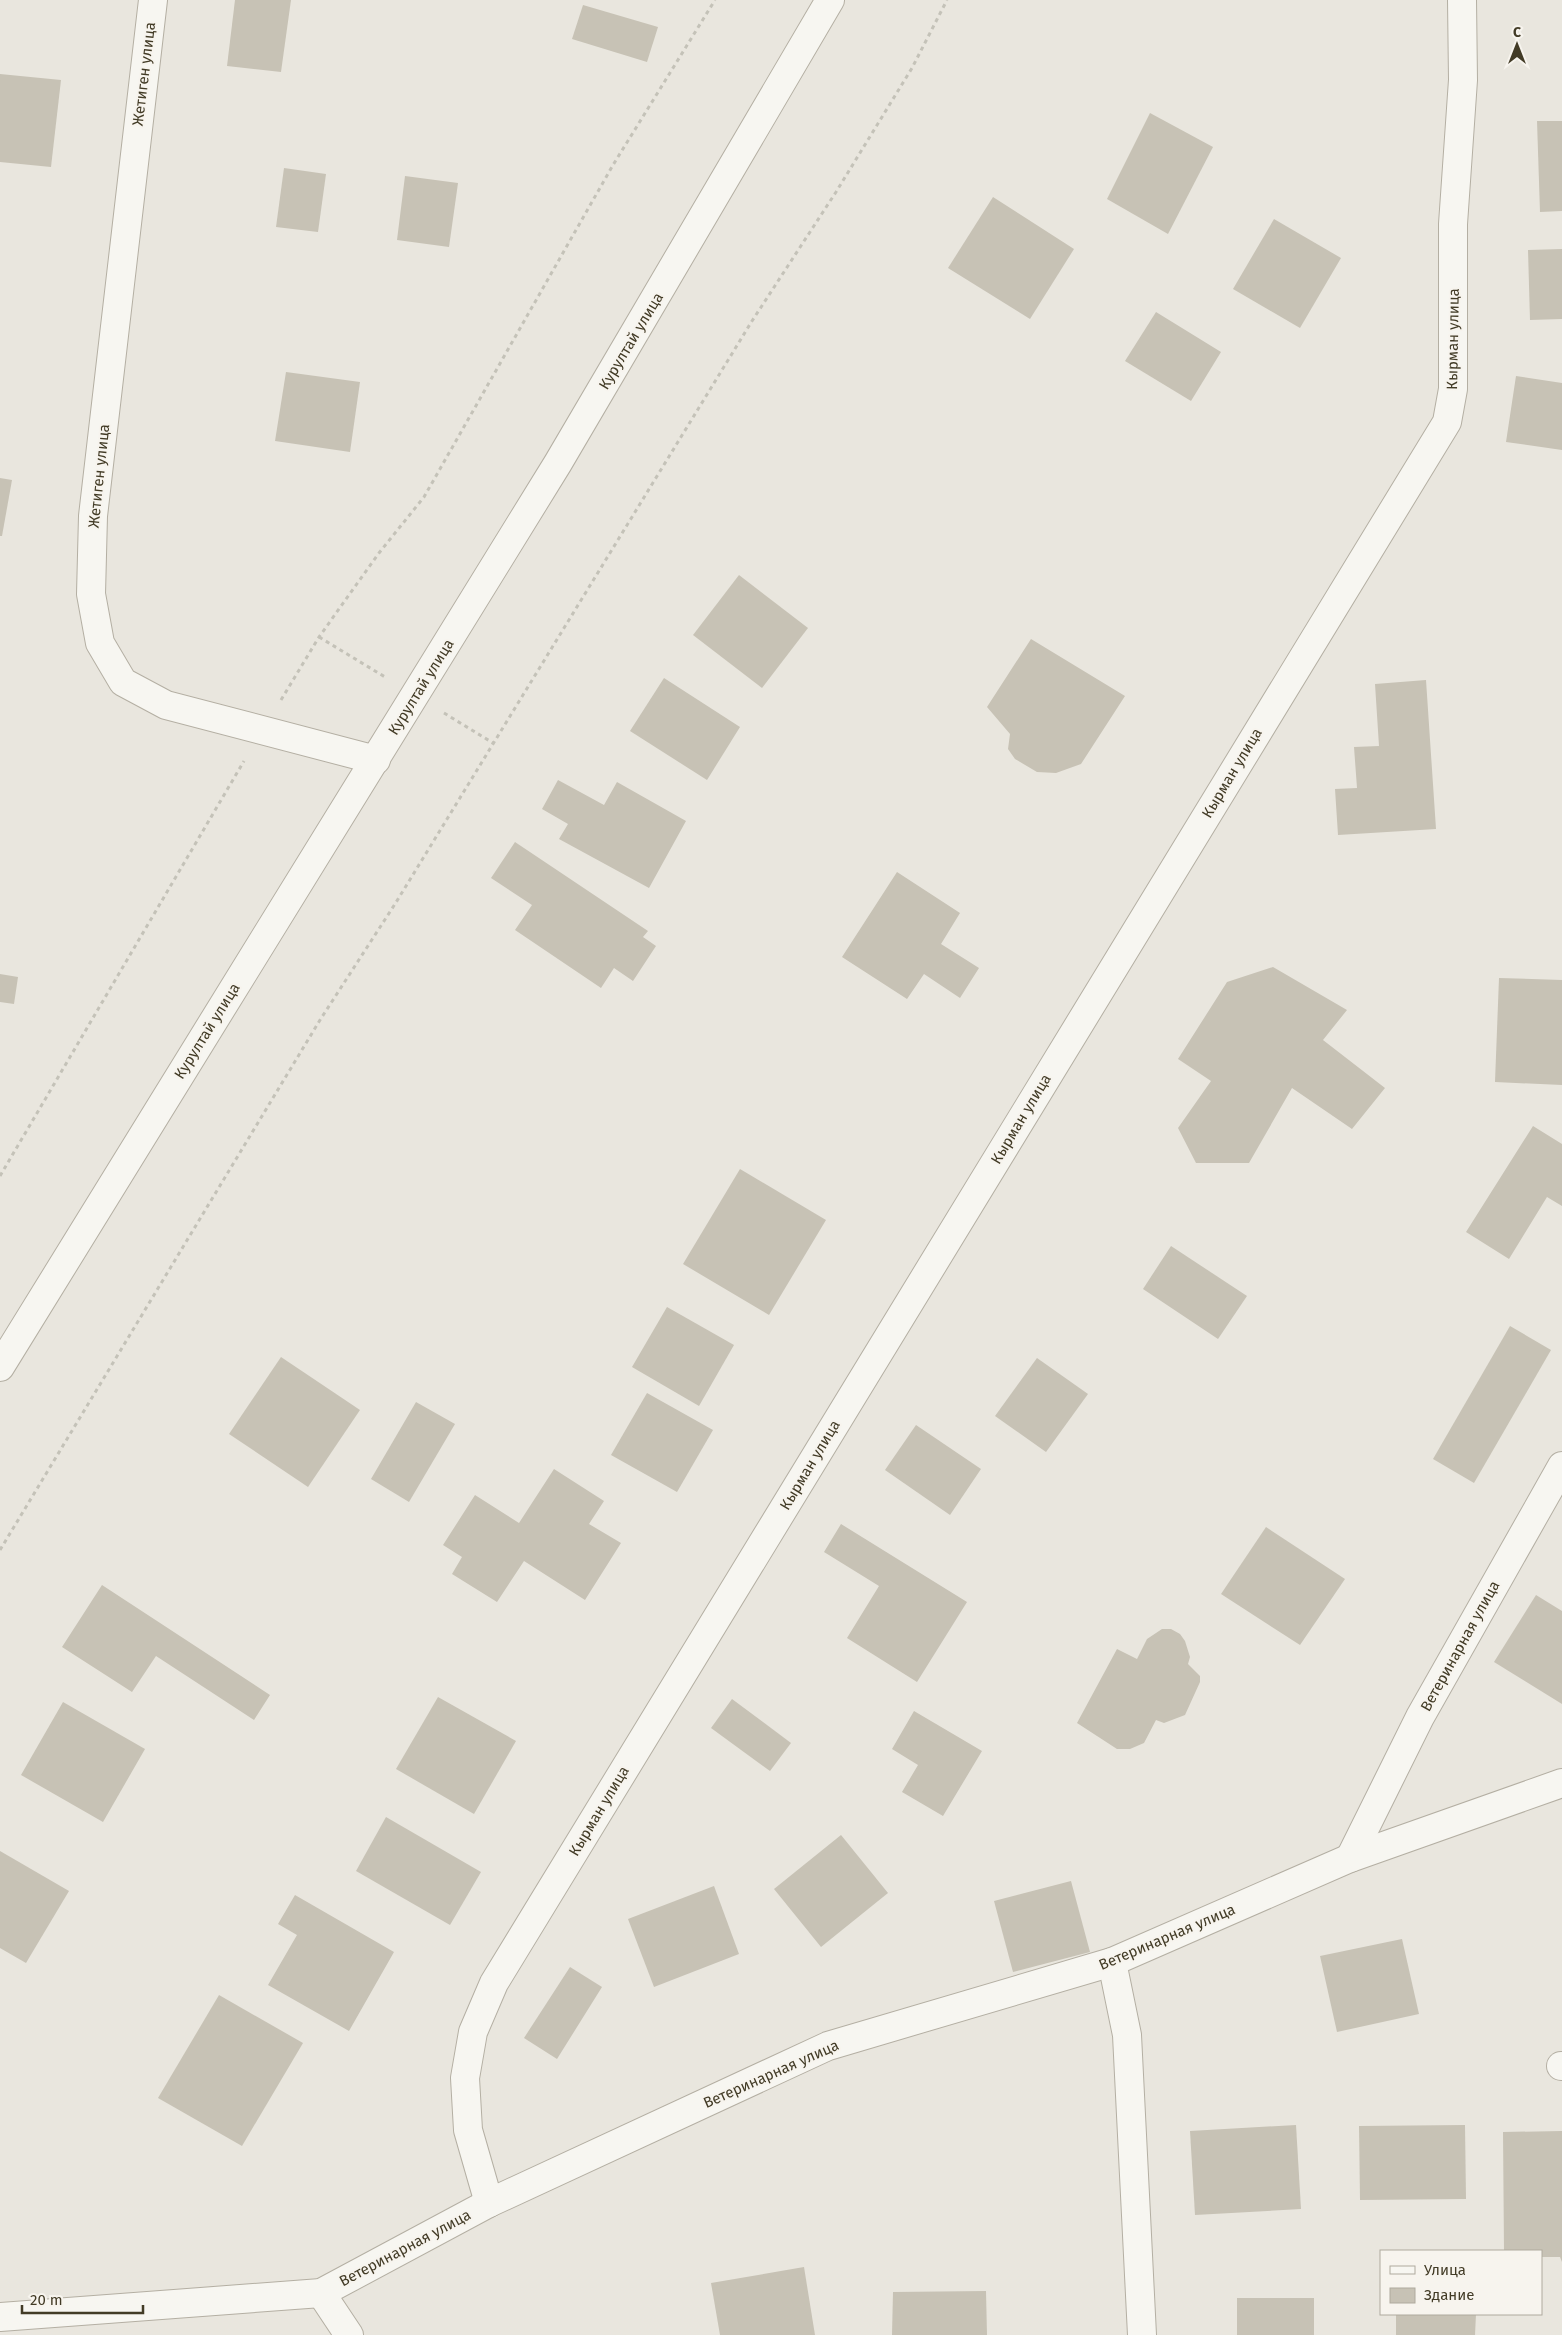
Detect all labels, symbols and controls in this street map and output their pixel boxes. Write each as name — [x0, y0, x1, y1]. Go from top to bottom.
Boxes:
north arrow — [1492, 20, 1542, 70]
street label: Жетиген улица — [129, 21, 159, 127]
text: С — [1513, 24, 1521, 41]
street label: Кырман улица — [1443, 288, 1463, 390]
street label: Курултай улица — [595, 289, 667, 393]
street label: Жетиген улица — [85, 423, 113, 529]
street label: Курултай улица — [384, 636, 458, 738]
street label: Кырман улица — [1198, 725, 1266, 821]
street label: Курултай улица — [170, 980, 244, 1082]
street label: Кырман улица — [987, 1071, 1055, 1167]
street label: Кырман улица — [776, 1417, 844, 1513]
street label: Ветеринарная улица — [1417, 1578, 1503, 1714]
street label: Кырман улица — [565, 1763, 633, 1859]
street label: Ветеринарная улица — [1096, 1900, 1238, 1974]
street label: Ветеринарная улица — [700, 2036, 842, 2112]
street label: Ветеринарная улица — [336, 2206, 474, 2290]
legend — [1380, 2250, 1542, 2315]
text: Улица — [1424, 2261, 1466, 2279]
scale bar — [22, 2282, 144, 2314]
text: Здание — [1424, 2286, 1474, 2304]
text: 20 m — [30, 2291, 63, 2309]

